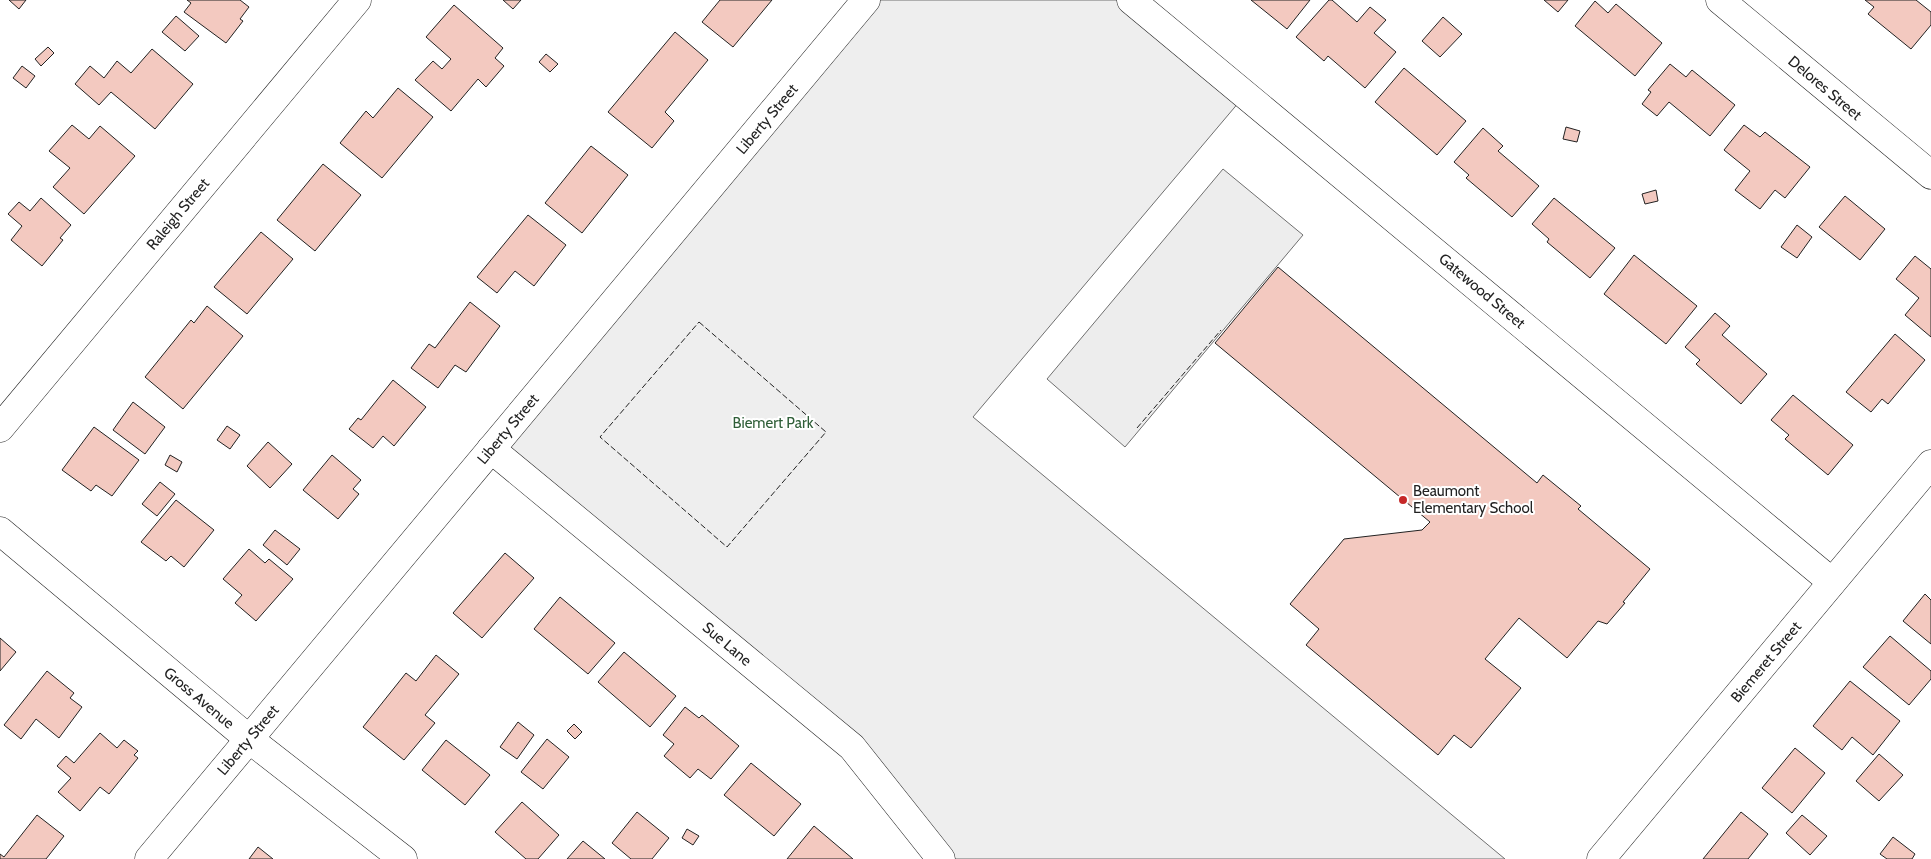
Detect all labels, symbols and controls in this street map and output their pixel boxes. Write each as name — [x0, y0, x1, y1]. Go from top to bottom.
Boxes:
street label: Delores Street — [1785, 52, 1865, 124]
street label: Liberty Street — [732, 80, 802, 158]
street label: Raleigh Street — [143, 174, 213, 254]
street label: Gatewood Street — [1435, 250, 1529, 332]
street label: Liberty Street — [473, 390, 543, 468]
park label: Biemert Park — [733, 414, 814, 432]
place label: Beaumont Elementary School — [1413, 482, 1534, 517]
marker: Beaumont Elementary School — [1397, 494, 1409, 506]
street label: Sue Lane — [699, 618, 755, 670]
street label: Biemeret Street — [1727, 618, 1805, 706]
street label: Gross Avenue — [160, 663, 238, 733]
street label: Liberty Street — [213, 701, 283, 779]

